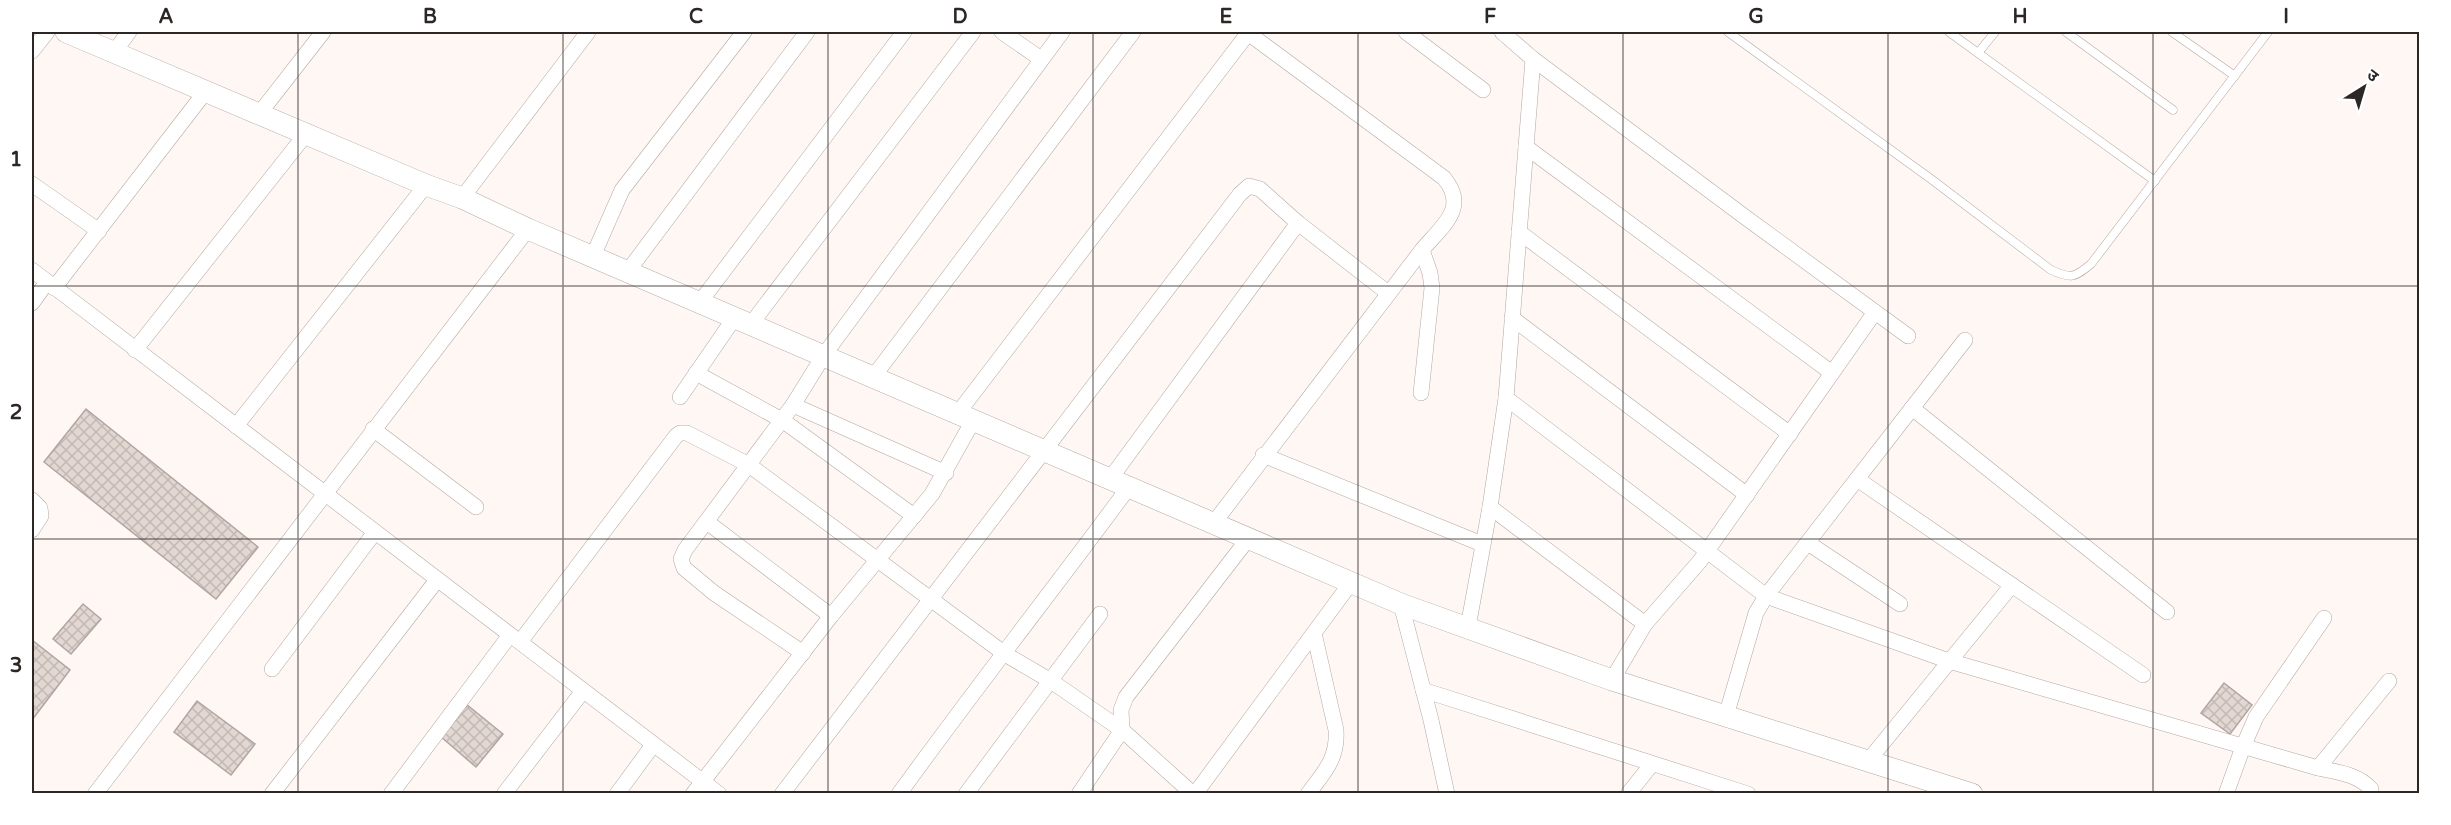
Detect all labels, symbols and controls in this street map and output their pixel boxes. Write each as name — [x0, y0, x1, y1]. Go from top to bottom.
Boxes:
text: A — [159, 5, 174, 29]
text: B — [423, 5, 437, 29]
text: C — [689, 5, 703, 29]
text: D — [952, 5, 968, 29]
text: E — [1220, 5, 1233, 29]
text: F — [1484, 5, 1496, 29]
text: G — [1748, 5, 1764, 29]
text: H — [2012, 5, 2028, 29]
text: I — [2283, 5, 2289, 29]
north arrow — [2334, 57, 2394, 117]
text: उ — [2363, 65, 2383, 87]
text: 1 — [10, 148, 22, 172]
text: 2 — [10, 401, 22, 425]
text: 3 — [10, 654, 22, 678]

